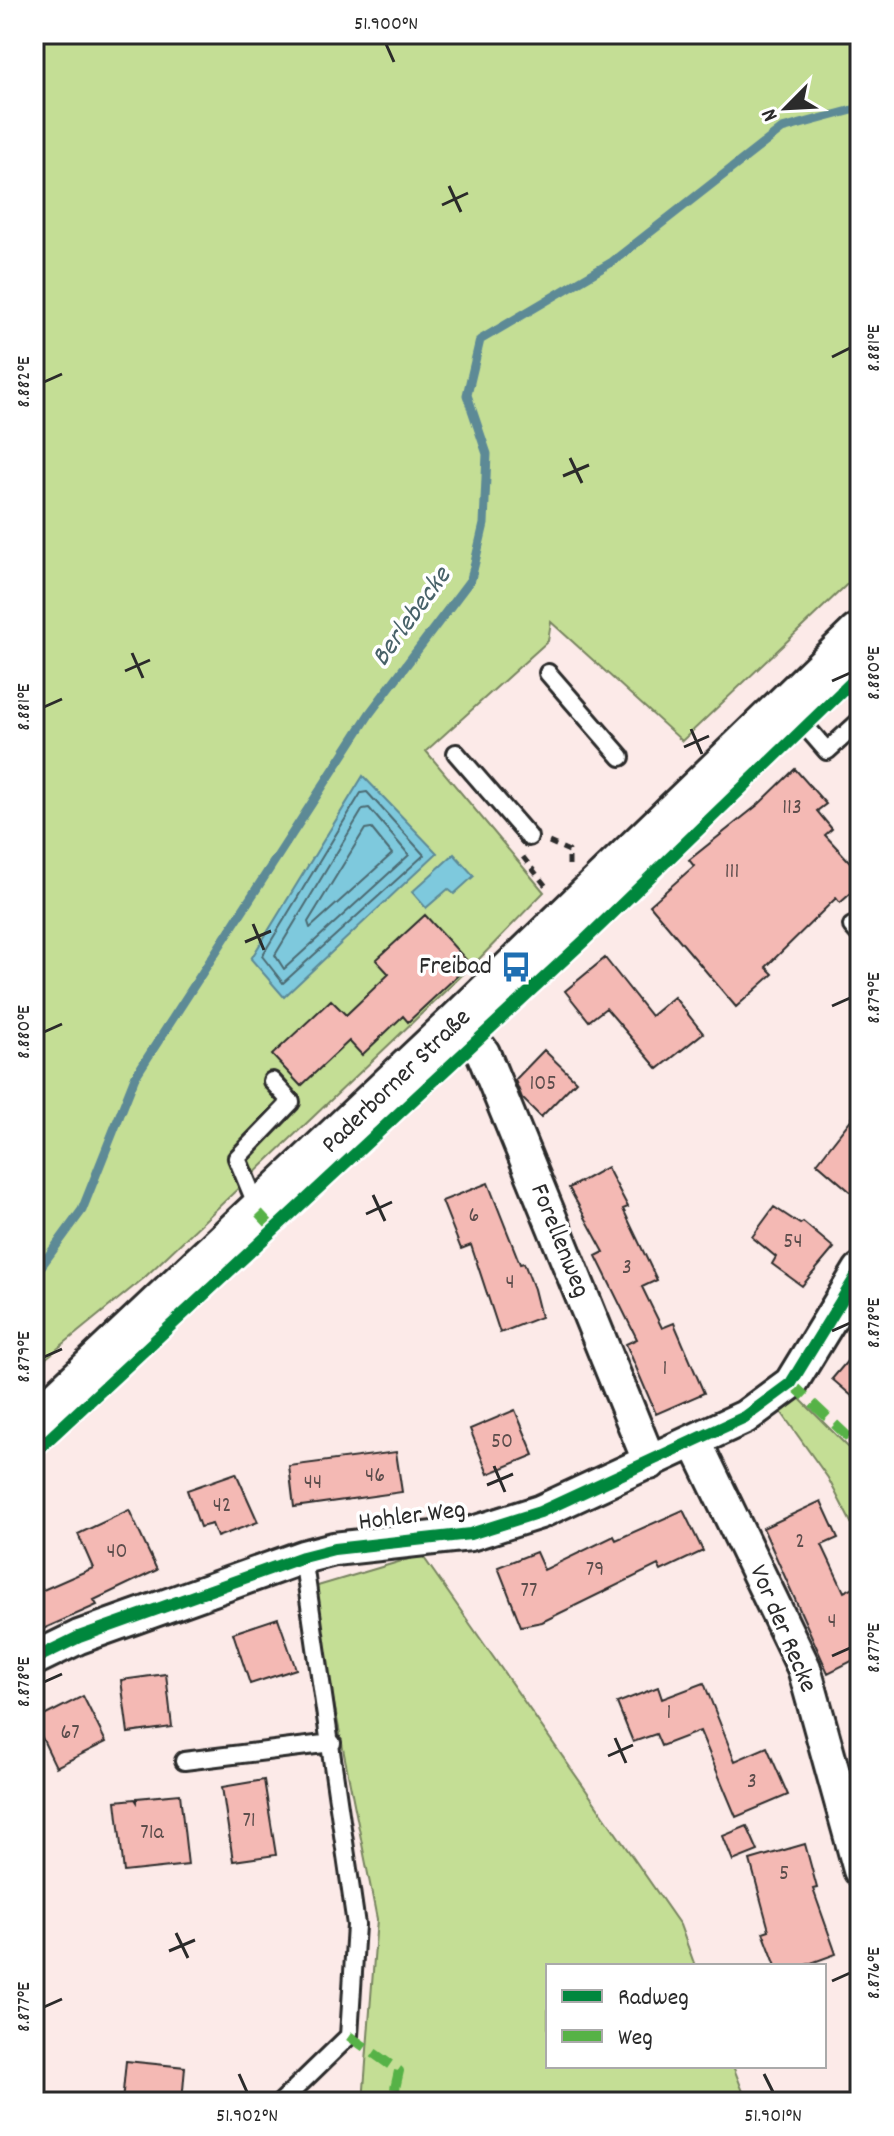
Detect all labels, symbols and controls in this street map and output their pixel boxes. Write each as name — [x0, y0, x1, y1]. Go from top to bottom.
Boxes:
text: 51.900°N — [354, 11, 418, 39]
north arrow — [746, 68, 826, 148]
text: N — [755, 103, 787, 126]
text: 8.881°E — [861, 324, 889, 372]
text: 8.882°E — [11, 356, 39, 408]
water label: Berlebecke — [363, 559, 464, 676]
text: 8.880°E — [861, 646, 889, 700]
text: 8.881°E — [11, 683, 39, 731]
house number: 113 — [782, 793, 802, 824]
house number: 111 — [725, 857, 739, 888]
place label: Freibad — [419, 949, 492, 986]
bus stop icon: Freibad — [499, 950, 533, 984]
text: 8.879°E — [861, 972, 889, 1024]
street label: Paderborner Straße — [314, 1001, 480, 1163]
text: 8.880°E — [11, 1005, 39, 1059]
house number: 105 — [530, 1069, 557, 1100]
street label: Forellenweg — [519, 1179, 599, 1303]
house number: 6 — [469, 1201, 479, 1232]
house number: 54 — [783, 1227, 803, 1258]
house number: 3 — [622, 1253, 632, 1284]
house number: 4 — [505, 1268, 515, 1299]
text: 8.878°E — [861, 1298, 889, 1348]
text: 8.879°E — [11, 1331, 39, 1383]
house number: 1 — [663, 1354, 667, 1385]
house number: 50 — [491, 1427, 513, 1458]
house number: 46 — [365, 1461, 385, 1492]
house number: 44 — [304, 1468, 322, 1499]
house number: 42 — [213, 1491, 231, 1522]
street label: Hohler Weg — [356, 1492, 468, 1542]
house number: 2 — [795, 1527, 805, 1558]
house number: 40 — [106, 1537, 128, 1568]
house number: 79 — [586, 1555, 604, 1586]
street label: Vor der Recke — [738, 1559, 826, 1699]
house number: 77 — [521, 1576, 537, 1607]
house number: 4 — [827, 1607, 837, 1638]
text: 8.877°E — [861, 1623, 889, 1673]
text: 8.878°E — [11, 1657, 39, 1707]
house number: 1 — [667, 1698, 671, 1729]
house number: 67 — [60, 1718, 80, 1749]
house number: 3 — [747, 1767, 757, 1798]
house number: 71 — [242, 1806, 256, 1837]
house number: 71a — [140, 1818, 164, 1849]
house number: 5 — [779, 1859, 789, 1890]
text: 8.876°E — [861, 1947, 889, 1999]
legend — [546, 1964, 826, 2068]
text: 8.877°E — [11, 1982, 39, 2032]
text: Radweg — [618, 1982, 689, 2016]
text: Weg — [618, 2022, 653, 2056]
text: 51.902°N — [216, 2103, 278, 2131]
text: 51.901°N — [744, 2103, 802, 2131]

